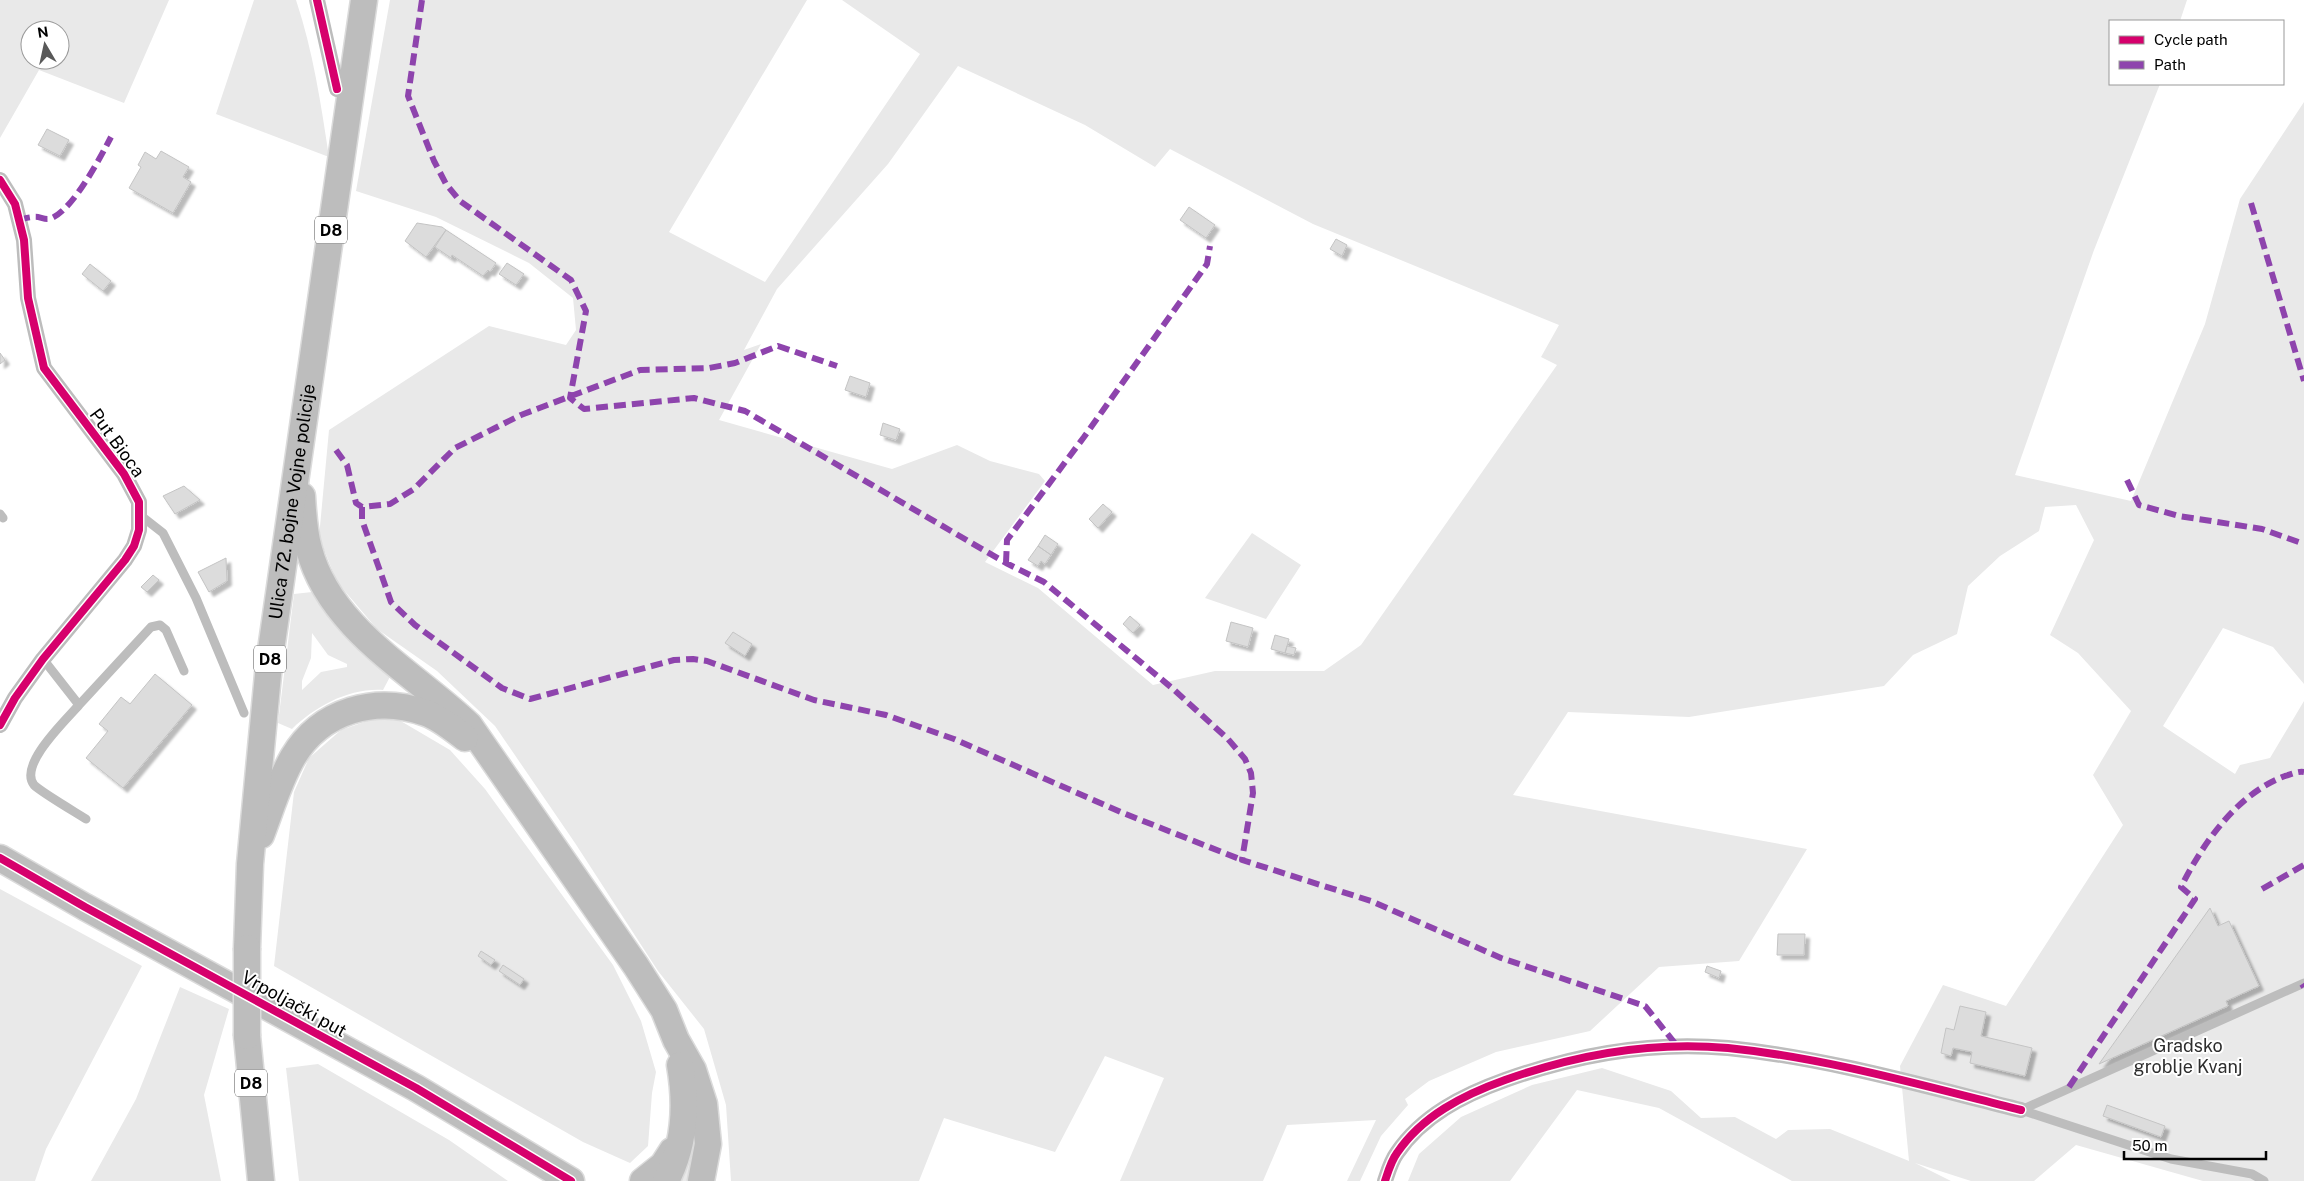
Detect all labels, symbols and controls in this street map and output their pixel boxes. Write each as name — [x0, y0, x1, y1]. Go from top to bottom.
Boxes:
north arrow — [20, 20, 70, 70]
legend — [2109, 20, 2284, 85]
text: N — [36, 23, 50, 41]
text: Cycle path — [2154, 31, 2228, 48]
text: Path — [2154, 56, 2186, 73]
road number: D8 — [315, 216, 347, 244]
street label: Ulica 72. bojne Vojne policije — [265, 382, 319, 621]
street label: Put Bioca — [86, 404, 149, 481]
road number: D8 — [254, 646, 286, 672]
street label: Vrpoljački put — [238, 966, 350, 1041]
park label: Gradsko groblje Kvanj — [2133, 1035, 2243, 1077]
road number: D8 — [235, 1070, 267, 1096]
scale bar — [2124, 1128, 2266, 1160]
text: 50 m — [2132, 1137, 2167, 1154]

